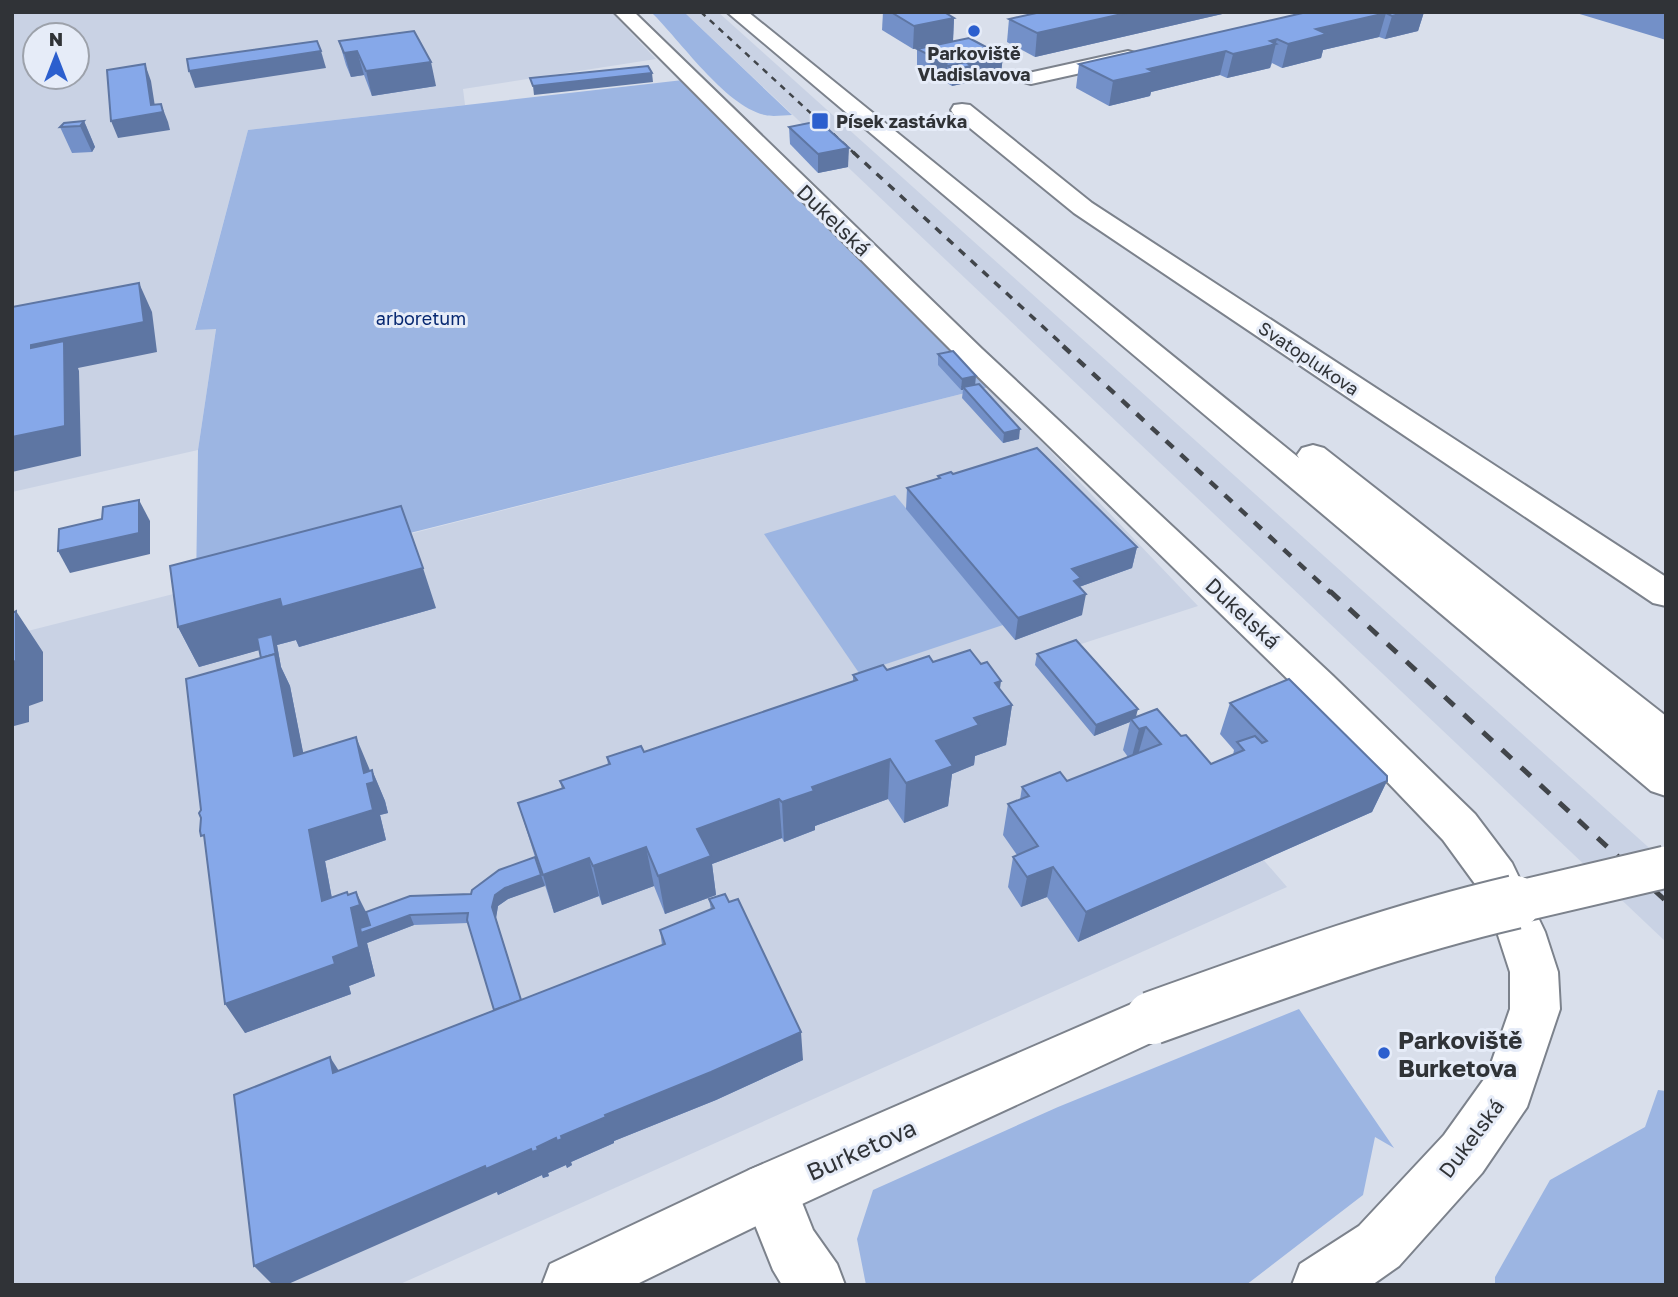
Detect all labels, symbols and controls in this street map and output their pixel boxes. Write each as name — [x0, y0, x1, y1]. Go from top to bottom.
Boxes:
north arrow — [21, 21, 91, 91]
marker: Parkoviště Vladislavova — [966, 23, 982, 39]
text: N — [49, 27, 63, 50]
place label: Parkoviště Vladislavova — [917, 42, 1031, 85]
place label: Písek zastávka — [836, 110, 967, 132]
marker: Písek zastávka — [810, 111, 830, 131]
street label: Dukelská — [792, 179, 876, 261]
park label: arboretum — [376, 307, 466, 329]
street label: Svatoplukova — [1255, 316, 1363, 400]
street label: Dukelská — [1200, 572, 1286, 654]
place label: Parkoviště Burketova — [1398, 1025, 1522, 1082]
marker: Parkoviště Burketova — [1376, 1045, 1392, 1061]
street label: Dukelská — [1433, 1093, 1509, 1183]
street label: Burketova — [802, 1112, 920, 1186]

